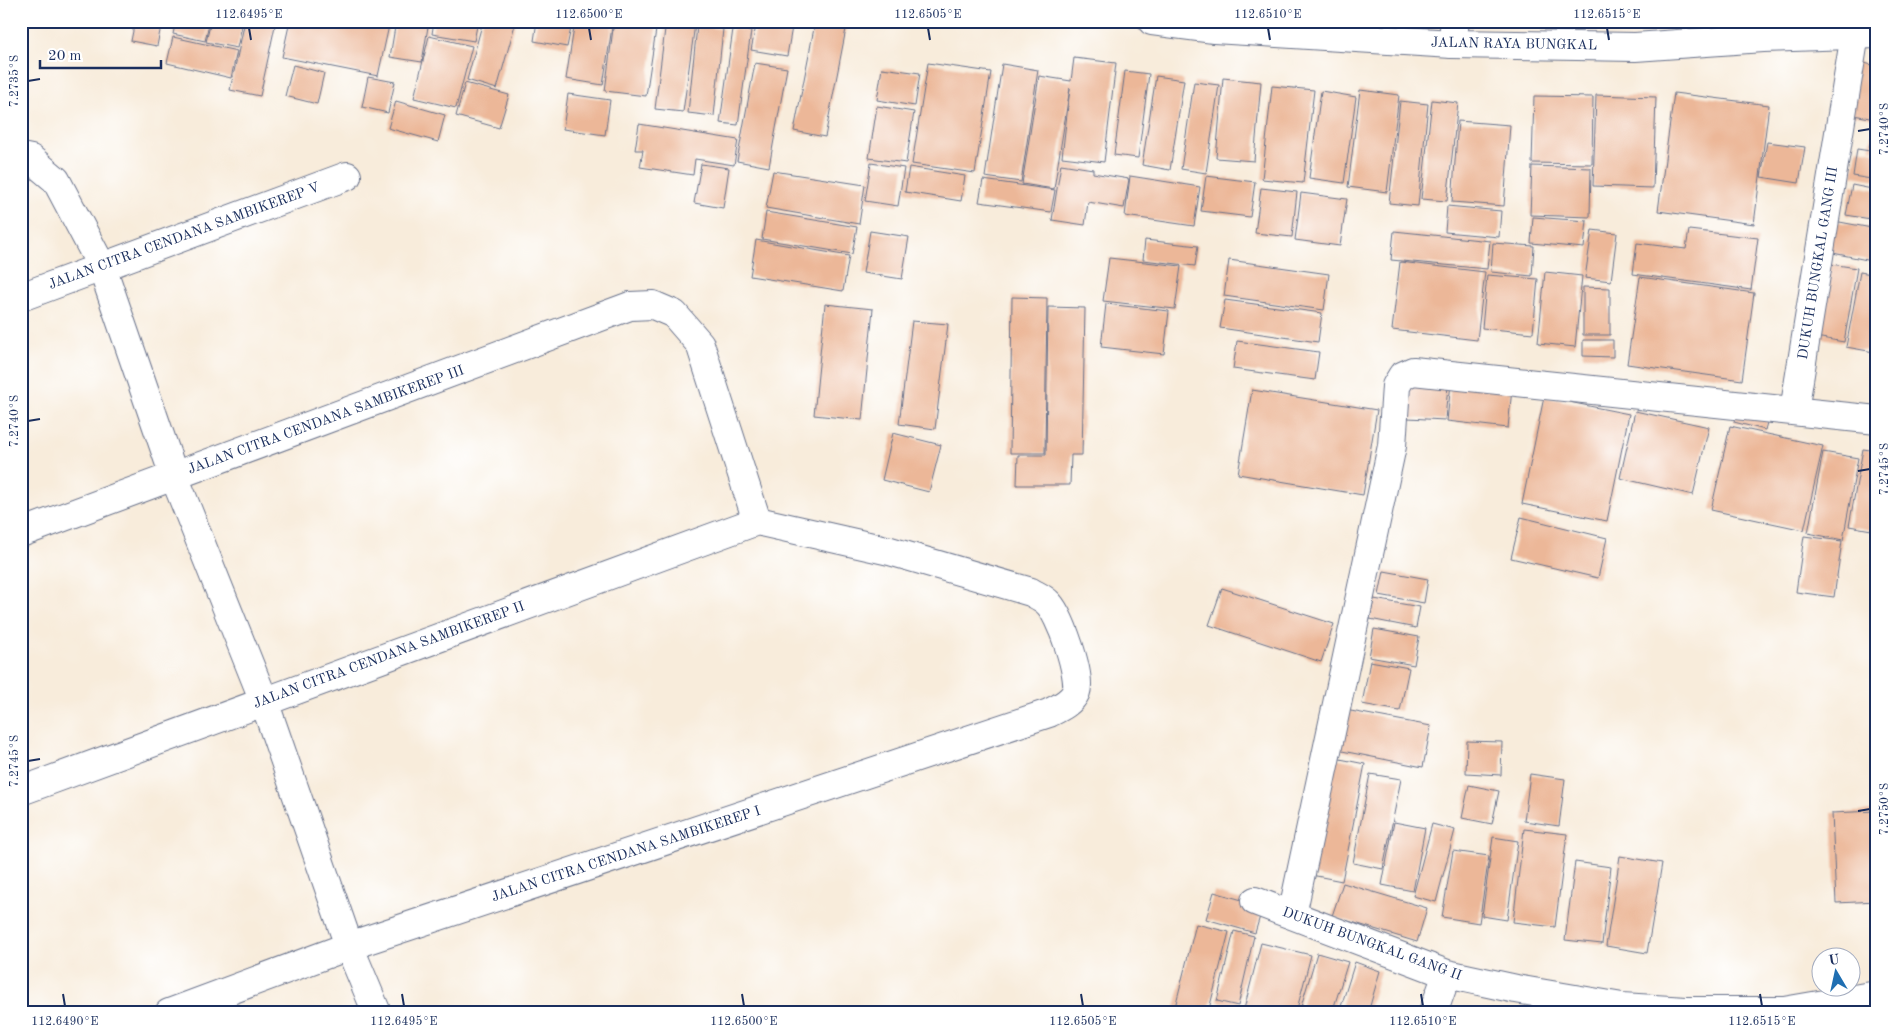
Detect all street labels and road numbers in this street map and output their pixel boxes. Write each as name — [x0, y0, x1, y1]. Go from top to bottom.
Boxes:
street label: JALAN RAYA BUNGKAL — [1431, 36, 1597, 52]
street label: DUKUH BUNGKAL GANG III — [1796, 166, 1840, 360]
street label: JALAN CITRA CENDANA SAMBIKEREP V — [47, 180, 322, 292]
street label: JALAN CITRA CENDANA SAMBIKEREP III — [186, 363, 466, 477]
street label: JALAN CITRA CENDANA SAMBIKEREP II — [252, 599, 526, 711]
street label: JALAN CITRA CENDANA SAMBIKEREP I — [490, 804, 762, 904]
street label: DUKUH BUNGKAL GANG II — [1281, 905, 1463, 983]

